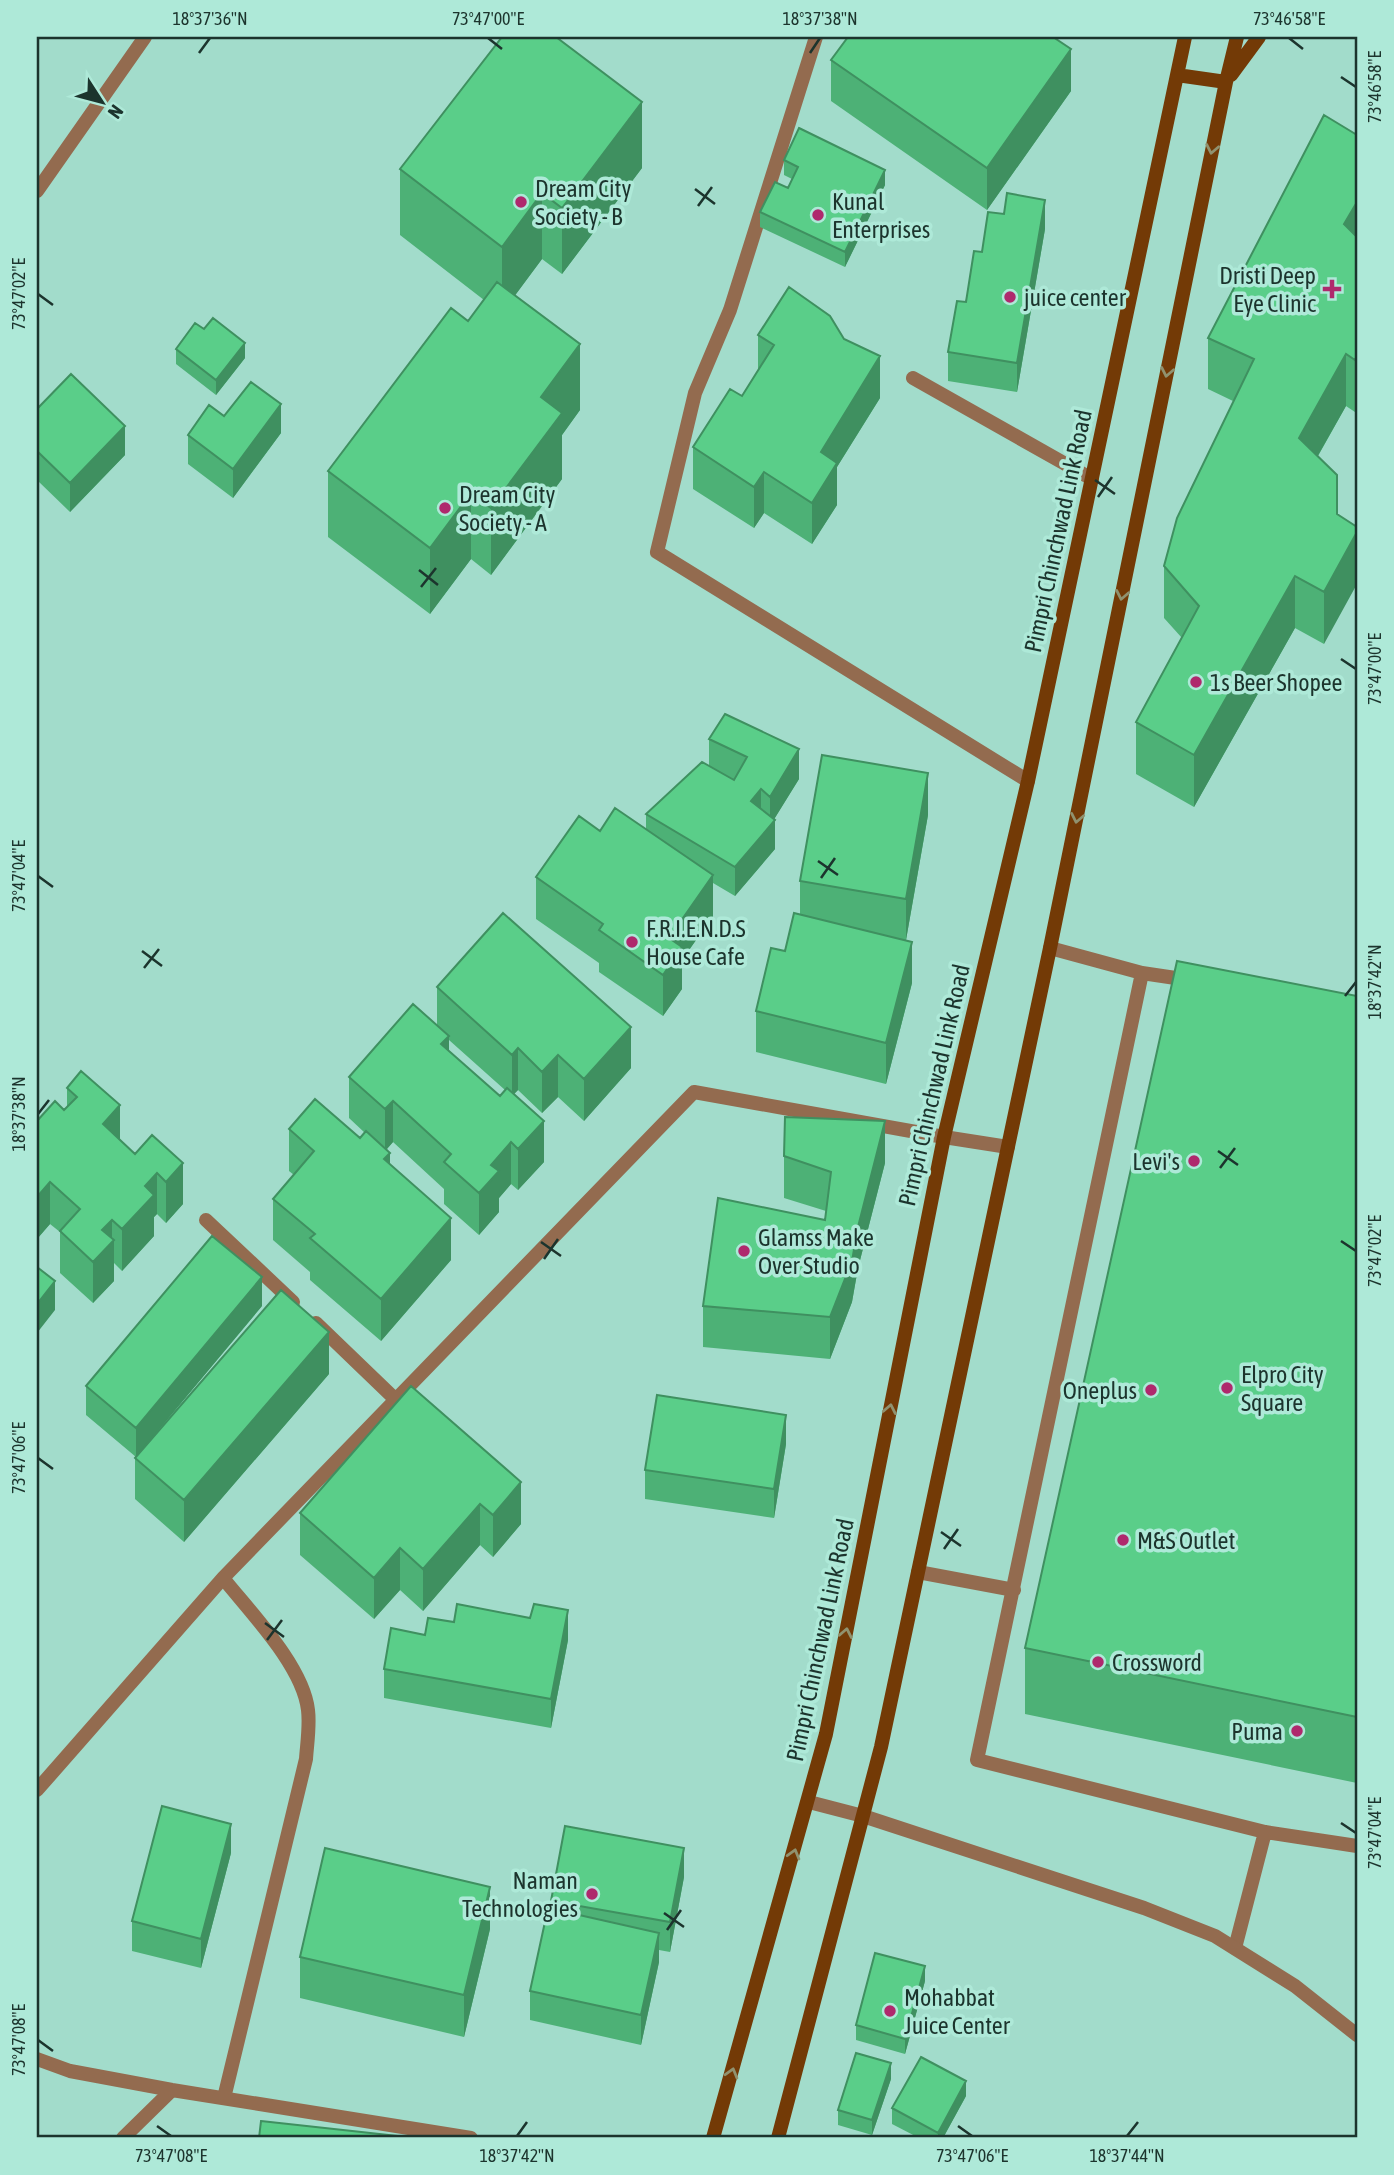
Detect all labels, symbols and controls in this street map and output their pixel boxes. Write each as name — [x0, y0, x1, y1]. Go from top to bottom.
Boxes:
text: 18°37'36"N — [172, 8, 248, 29]
text: 73°47'00"E — [452, 8, 524, 29]
text: 18°37'38"N — [782, 8, 858, 29]
text: 73°46'58"E — [1253, 8, 1325, 29]
text: 73°46'58"E — [1364, 51, 1385, 123]
north arrow — [66, 66, 136, 136]
text: N — [104, 101, 128, 123]
one-way arrow — [1206, 143, 1221, 155]
place label: Dream City Society - B — [535, 175, 631, 230]
place label: Kunal Enterprises — [832, 188, 930, 243]
marker: Dream City Society - B — [513, 194, 529, 210]
marker: Kunal Enterprises — [810, 207, 826, 223]
text: 73°47'02"E — [8, 258, 29, 330]
place label: Dristi Deep Eye Clinic — [1219, 262, 1316, 317]
marker: Dristi Deep Eye Clinic — [1322, 279, 1342, 299]
place label: juice center — [1023, 284, 1127, 311]
marker: juice center — [1002, 289, 1018, 305]
one-way arrow — [1160, 366, 1175, 378]
street label: Pimpri Chinchwad Link Road — [1019, 407, 1097, 655]
place label: Dream City Society - A — [459, 481, 555, 536]
marker: Dream City Society - A — [437, 500, 453, 516]
one-way arrow — [1115, 589, 1130, 601]
text: 73°47'00"E — [1364, 633, 1385, 705]
place label: 1s Beer Shopee — [1210, 669, 1343, 696]
marker: 1s Beer Shopee — [1188, 674, 1204, 690]
one-way arrow — [1070, 812, 1085, 824]
text: 73°47'04"E — [8, 840, 29, 912]
place label: F.R.I.E.N.D.S House Cafe — [646, 915, 746, 970]
marker: F.R.I.E.N.D.S House Cafe — [624, 934, 640, 950]
text: 18°37'42"N — [1364, 944, 1385, 1020]
street label: Pimpri Chinchwad Link Road — [893, 961, 975, 1209]
text: 18°37'38"N — [8, 1076, 29, 1152]
place label: Levi's — [1132, 1148, 1180, 1175]
marker: Levi's — [1186, 1153, 1202, 1169]
text: 73°47'02"E — [1364, 1215, 1385, 1287]
place label: Glamss Make Over Studio — [758, 1224, 874, 1279]
marker: Glamss Make Over Studio — [736, 1243, 752, 1259]
place label: Elpro City Square — [1241, 1361, 1324, 1416]
place label: Oneplus — [1063, 1377, 1137, 1404]
marker: Elpro City Square — [1219, 1380, 1235, 1396]
marker: Oneplus — [1143, 1382, 1159, 1398]
one-way arrow — [882, 1403, 897, 1415]
text: 73°47'06"E — [8, 1422, 29, 1494]
street label: Pimpri Chinchwad Link Road — [781, 1516, 859, 1764]
place label: M&S Outlet — [1137, 1527, 1235, 1554]
marker: M&S Outlet — [1115, 1532, 1131, 1548]
one-way arrow — [838, 1627, 853, 1639]
place label: Crossword — [1112, 1649, 1202, 1676]
marker: Crossword — [1090, 1654, 1106, 1670]
place label: Puma — [1231, 1718, 1283, 1745]
marker: Puma — [1289, 1723, 1305, 1739]
text: 73°47'04"E — [1364, 1797, 1385, 1869]
one-way arrow — [786, 1848, 800, 1860]
place label: Naman Technologies — [462, 1867, 578, 1922]
marker: Naman Technologies — [584, 1886, 600, 1902]
place label: Mohabbat Juice Center — [904, 1984, 1011, 2039]
marker: Mohabbat Juice Center — [882, 2003, 898, 2019]
text: 73°47'08"E — [8, 2004, 29, 2076]
one-way arrow — [723, 2067, 738, 2079]
text: 73°47'08"E — [135, 2145, 207, 2166]
text: 18°37'42"N — [479, 2145, 555, 2166]
text: 73°47'06"E — [936, 2145, 1008, 2166]
text: 18°37'44"N — [1089, 2145, 1165, 2166]

